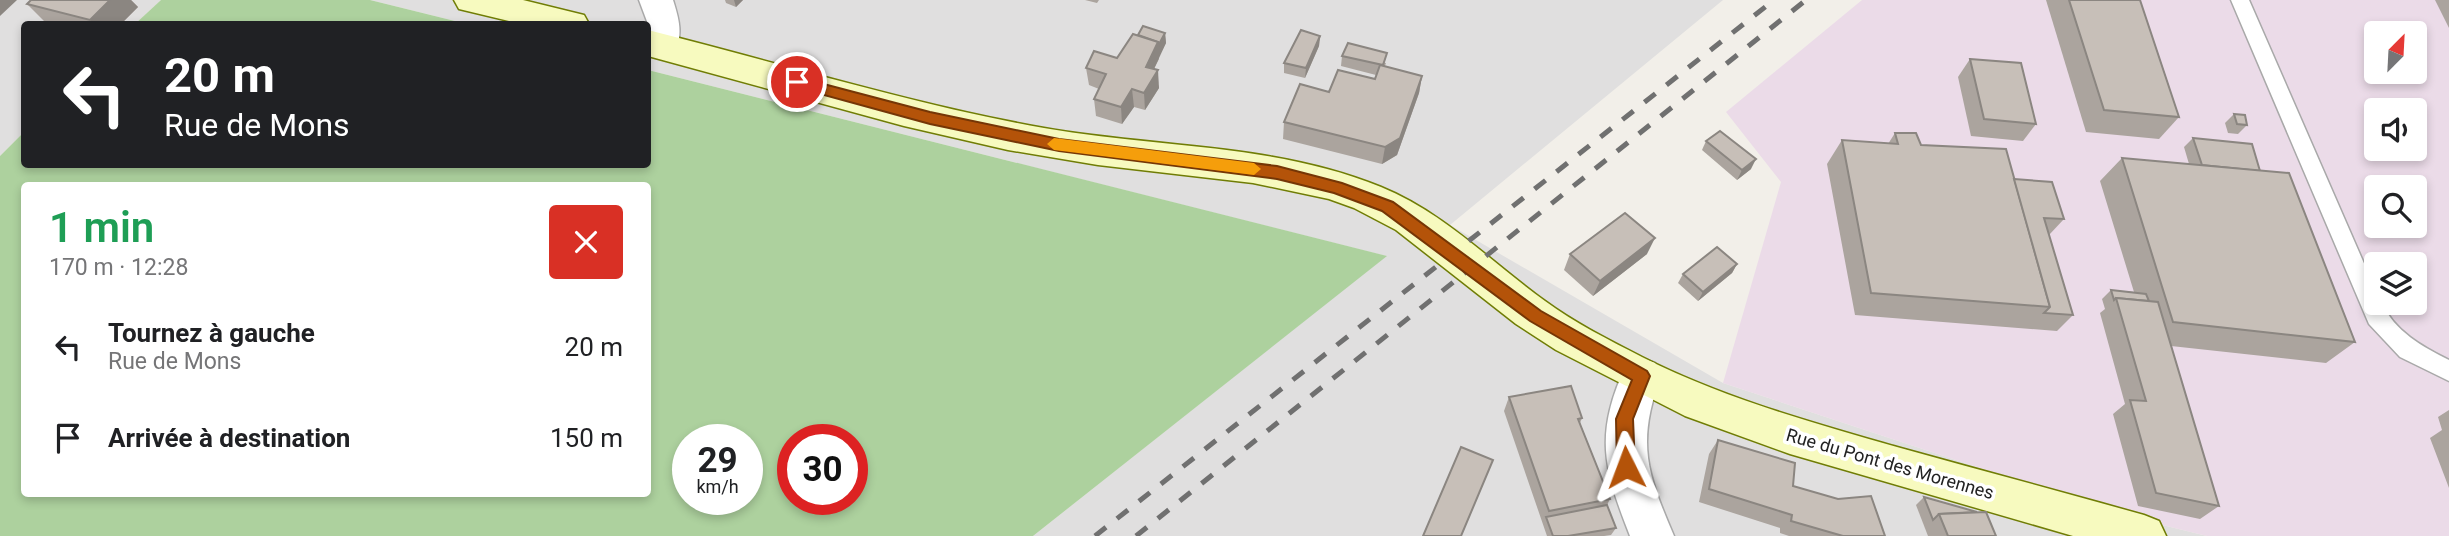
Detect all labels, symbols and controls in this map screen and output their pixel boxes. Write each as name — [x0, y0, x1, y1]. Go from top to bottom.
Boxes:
north arrow — [2364, 21, 2427, 84]
map controls — [2364, 21, 2427, 315]
text: 20 m — [164, 47, 275, 104]
icon: left — [49, 49, 140, 140]
pin — [767, 52, 827, 112]
icon: arrive — [778, 63, 816, 101]
button: sound — [2364, 98, 2427, 161]
text: Rue de Mons — [164, 106, 350, 144]
button: search — [2364, 175, 2427, 238]
text: 1 min — [49, 203, 154, 252]
button: close — [549, 205, 623, 279]
button: layers — [2364, 252, 2427, 315]
text: 170 m · 12:28 — [49, 254, 188, 281]
text: Tournez à gauche — [108, 318, 315, 348]
icon: left — [49, 328, 87, 366]
text: 20 m — [565, 332, 623, 362]
text: Rue de Mons — [108, 348, 241, 375]
icon: arrive — [49, 419, 87, 457]
text: Arrivée à destination — [108, 423, 350, 453]
text: 150 m — [550, 423, 623, 453]
speed limit sign: 30 — [777, 424, 868, 515]
street label: Rue du Pont des Morennes — [1784, 424, 1996, 503]
position arrow — [1589, 430, 1663, 504]
text: 29 — [697, 440, 738, 481]
text: km/h — [696, 476, 739, 497]

